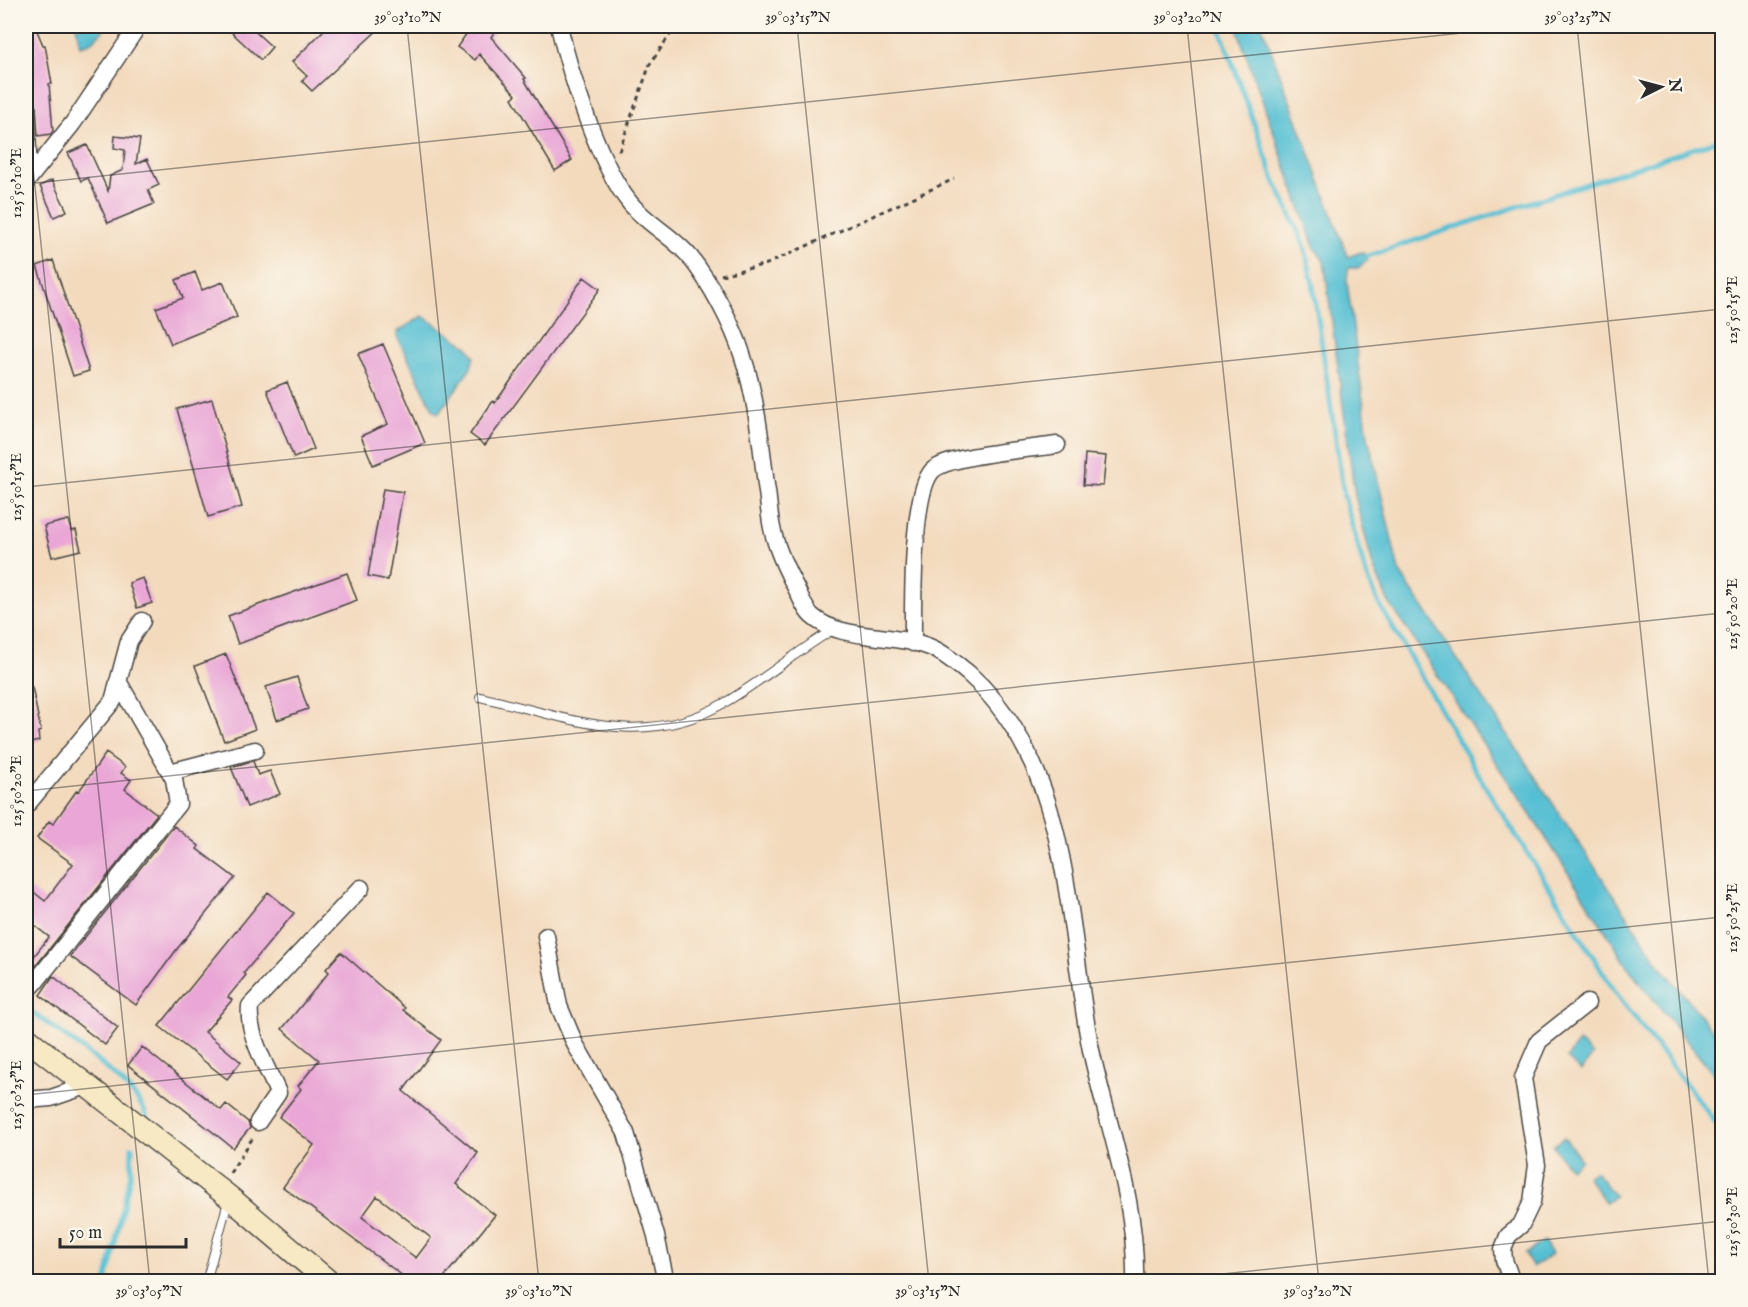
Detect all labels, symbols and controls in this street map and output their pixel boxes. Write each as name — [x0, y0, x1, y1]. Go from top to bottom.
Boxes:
text: 39°03'10"N — [374, 8, 442, 27]
text: 39°03'15"N — [765, 8, 831, 27]
text: 39°03'20"N — [1154, 8, 1222, 27]
text: 39°03'25"N — [1545, 8, 1611, 27]
north arrow — [1631, 57, 1691, 117]
text: N — [1663, 77, 1685, 94]
text: 125°50'10"E — [7, 148, 26, 218]
text: 125°50'15"E — [1723, 276, 1742, 344]
text: 125°50'15"E — [7, 453, 26, 521]
text: 125°50'20"E — [1723, 578, 1742, 650]
text: 125°50'20"E — [7, 755, 26, 827]
text: 125°50'25"E — [1723, 883, 1742, 953]
text: 125°50'25"E — [7, 1060, 26, 1130]
text: 125°50'30"E — [1723, 1187, 1742, 1257]
scale bar — [60, 1211, 186, 1249]
text: 50 m — [69, 1222, 102, 1245]
text: 39°03'05"N — [115, 1282, 183, 1301]
text: 39°03'10"N — [505, 1282, 573, 1301]
text: 39°03'15"N — [895, 1282, 961, 1301]
text: 39°03'20"N — [1284, 1282, 1352, 1301]

